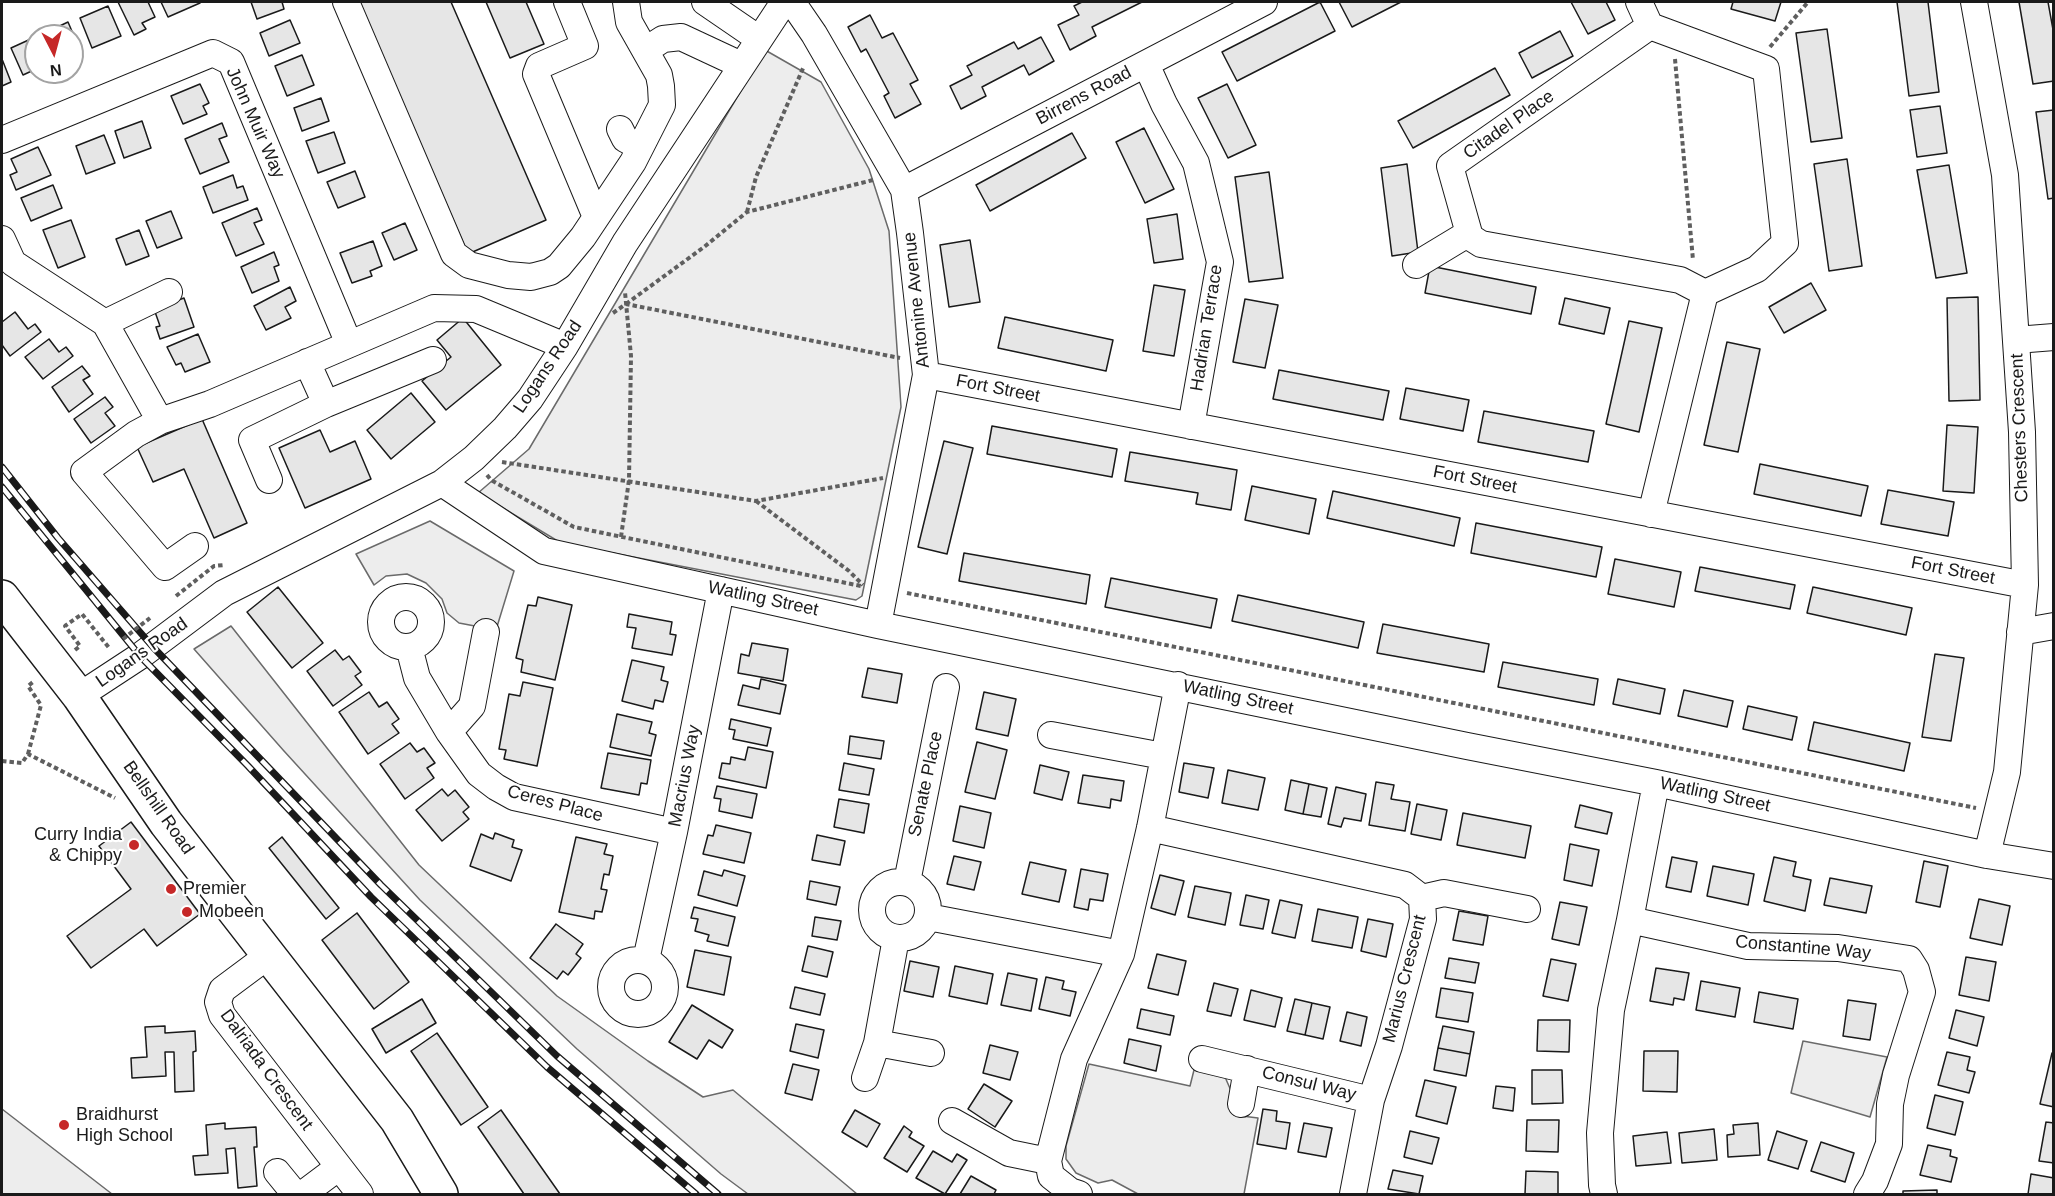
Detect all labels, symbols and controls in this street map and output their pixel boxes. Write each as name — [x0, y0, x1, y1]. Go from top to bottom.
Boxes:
north arrow — [24, 24, 84, 84]
text: N — [49, 61, 62, 79]
street label: Birrens Road — [1033, 62, 1135, 130]
street label: John Muir Way — [221, 64, 289, 182]
street label: Citadel Place — [1459, 86, 1559, 164]
street label: Antonine Avenue — [899, 231, 935, 369]
street label: Hadrian Terrace — [1186, 263, 1228, 393]
street label: Logans Road — [509, 317, 587, 417]
street label: Chesters Crescent — [2007, 353, 2033, 503]
street label: Fort Street — [954, 370, 1042, 408]
street label: Fort Street — [1431, 461, 1519, 499]
street label: Fort Street — [1909, 552, 1997, 590]
street label: Watling Street — [706, 577, 820, 621]
street label: Logans Road — [92, 613, 192, 693]
street label: Watling Street — [1181, 676, 1295, 720]
street label: Macrius Way — [665, 723, 705, 829]
street label: Senate Place — [904, 729, 948, 839]
street label: Bellshill Road — [118, 757, 198, 859]
street label: Watling Street — [1658, 773, 1772, 817]
street label: Ceres Place — [505, 781, 605, 827]
place label: Curry India & Chippy — [34, 824, 122, 866]
marker: Curry India & Chippy — [127, 838, 141, 852]
place label: Premier — [183, 878, 246, 900]
marker: Premier — [164, 882, 178, 896]
place label: Mobeen — [199, 901, 264, 923]
marker: Mobeen — [180, 905, 194, 919]
street label: Marius Crescent — [1379, 913, 1431, 1045]
street label: Constantine Way — [1734, 931, 1872, 965]
street label: Dalriada Crescent — [215, 1005, 317, 1135]
street label: Consul Way — [1260, 1062, 1358, 1106]
place label: Braidhurst High School — [76, 1104, 173, 1146]
marker: Braidhurst High School — [57, 1118, 71, 1132]

